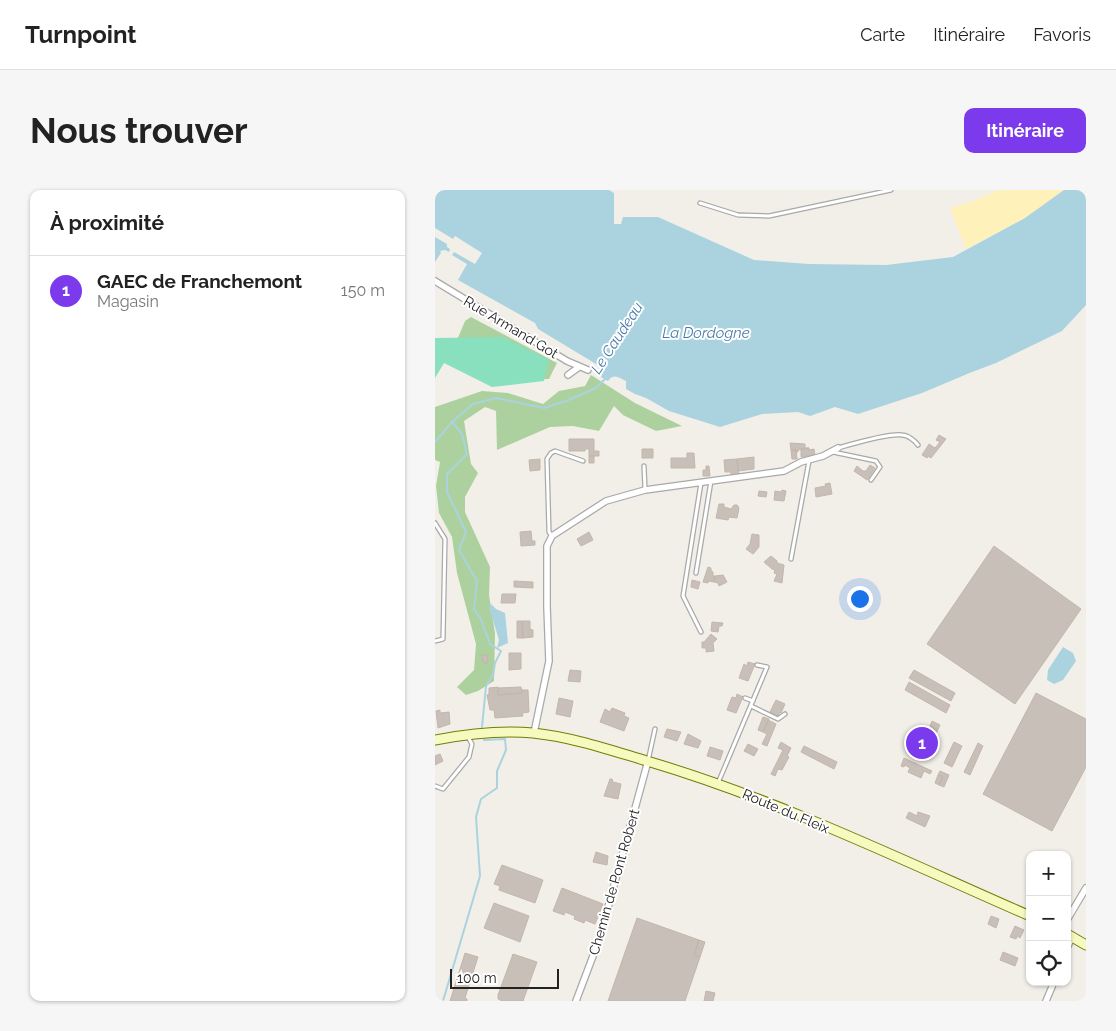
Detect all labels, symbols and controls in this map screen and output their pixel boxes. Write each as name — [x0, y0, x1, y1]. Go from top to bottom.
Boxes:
text: Turnpoint — [25, 20, 137, 49]
text: Carte — [860, 24, 905, 45]
text: Itinéraire — [933, 24, 1005, 45]
text: Favoris — [1033, 24, 1091, 45]
button: Itinéraire — [964, 108, 1086, 153]
text: Nous trouver — [30, 110, 248, 151]
text: À proximité — [50, 210, 164, 235]
text: GAEC de Franchemont — [97, 270, 302, 292]
text: 1 — [62, 281, 70, 300]
text: 150 m — [341, 281, 385, 300]
text: Magasin — [97, 292, 159, 311]
street label: Rue Armand Got — [461, 293, 561, 362]
water label: Le Caudeau — [587, 298, 647, 377]
water label: La Dordogne — [662, 324, 750, 342]
your location — [847, 586, 873, 612]
pin: 1 — [906, 724, 938, 762]
street label: Route du Fleix — [740, 785, 832, 837]
street label: Chemin de Pont Robert — [585, 807, 643, 957]
map controls — [1026, 851, 1071, 986]
button: + — [1026, 851, 1071, 896]
button: − — [1026, 896, 1071, 941]
button: locate — [1026, 941, 1071, 986]
scale bar — [450, 966, 559, 989]
text: 100 m — [457, 970, 497, 986]

